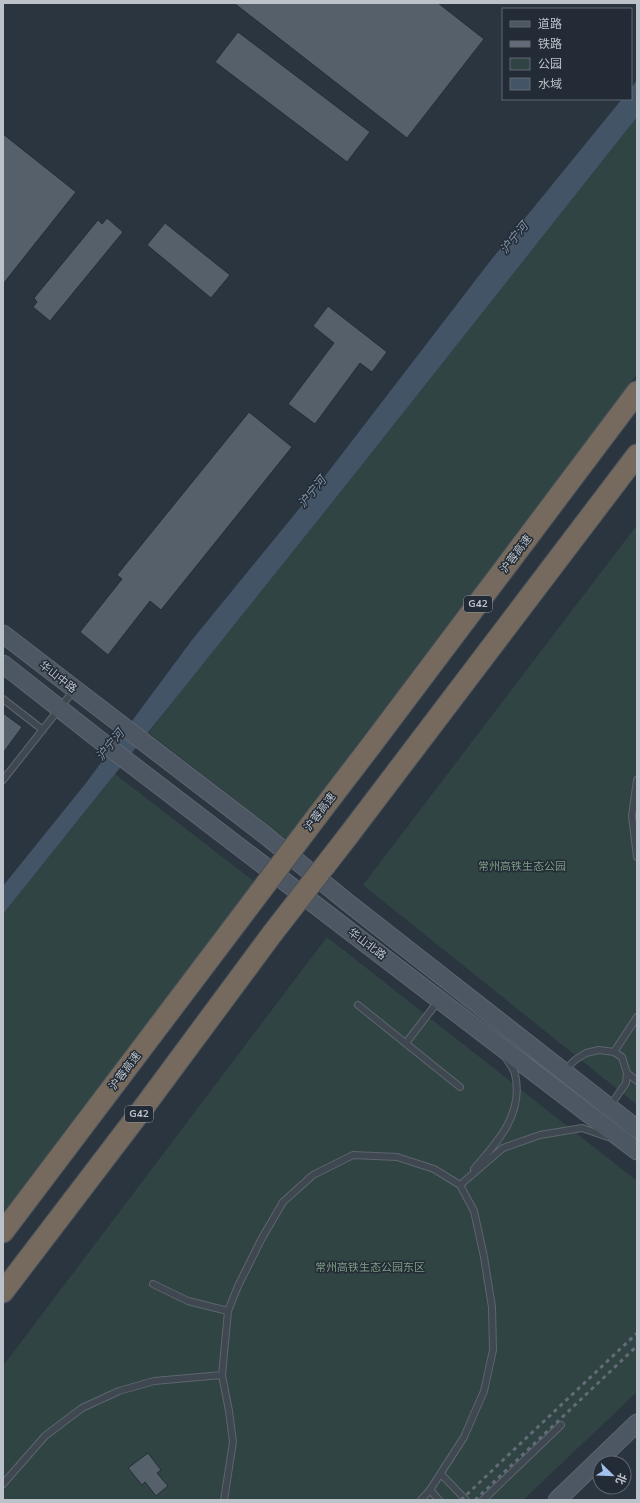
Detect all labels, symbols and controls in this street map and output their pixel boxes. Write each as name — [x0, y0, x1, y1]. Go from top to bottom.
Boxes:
legend — [502, 8, 632, 100]
text: 道路 — [538, 16, 562, 32]
text: 铁路 — [538, 36, 562, 52]
text: 公园 — [538, 56, 562, 72]
text: 水域 — [538, 76, 562, 92]
water label: 沪宁河 — [496, 217, 533, 257]
water label: 沪宁河 — [294, 471, 331, 511]
street label: 沪蓉高速 — [497, 532, 535, 576]
road number: G42 — [464, 596, 492, 612]
street label: 华山中路 — [36, 658, 80, 696]
water label: 沪宁河 — [92, 724, 129, 764]
street label: 沪蓉高速 — [301, 790, 339, 834]
park label: 常州高铁生态公园 — [478, 859, 566, 874]
street label: 华山北路 — [345, 925, 389, 963]
street label: 沪蓉高速 — [106, 1049, 144, 1093]
road number: G42 — [125, 1106, 153, 1122]
park label: 常州高铁生态公园东区 — [315, 1260, 425, 1275]
north arrow — [592, 1455, 632, 1495]
text: 北 — [612, 1471, 630, 1487]

